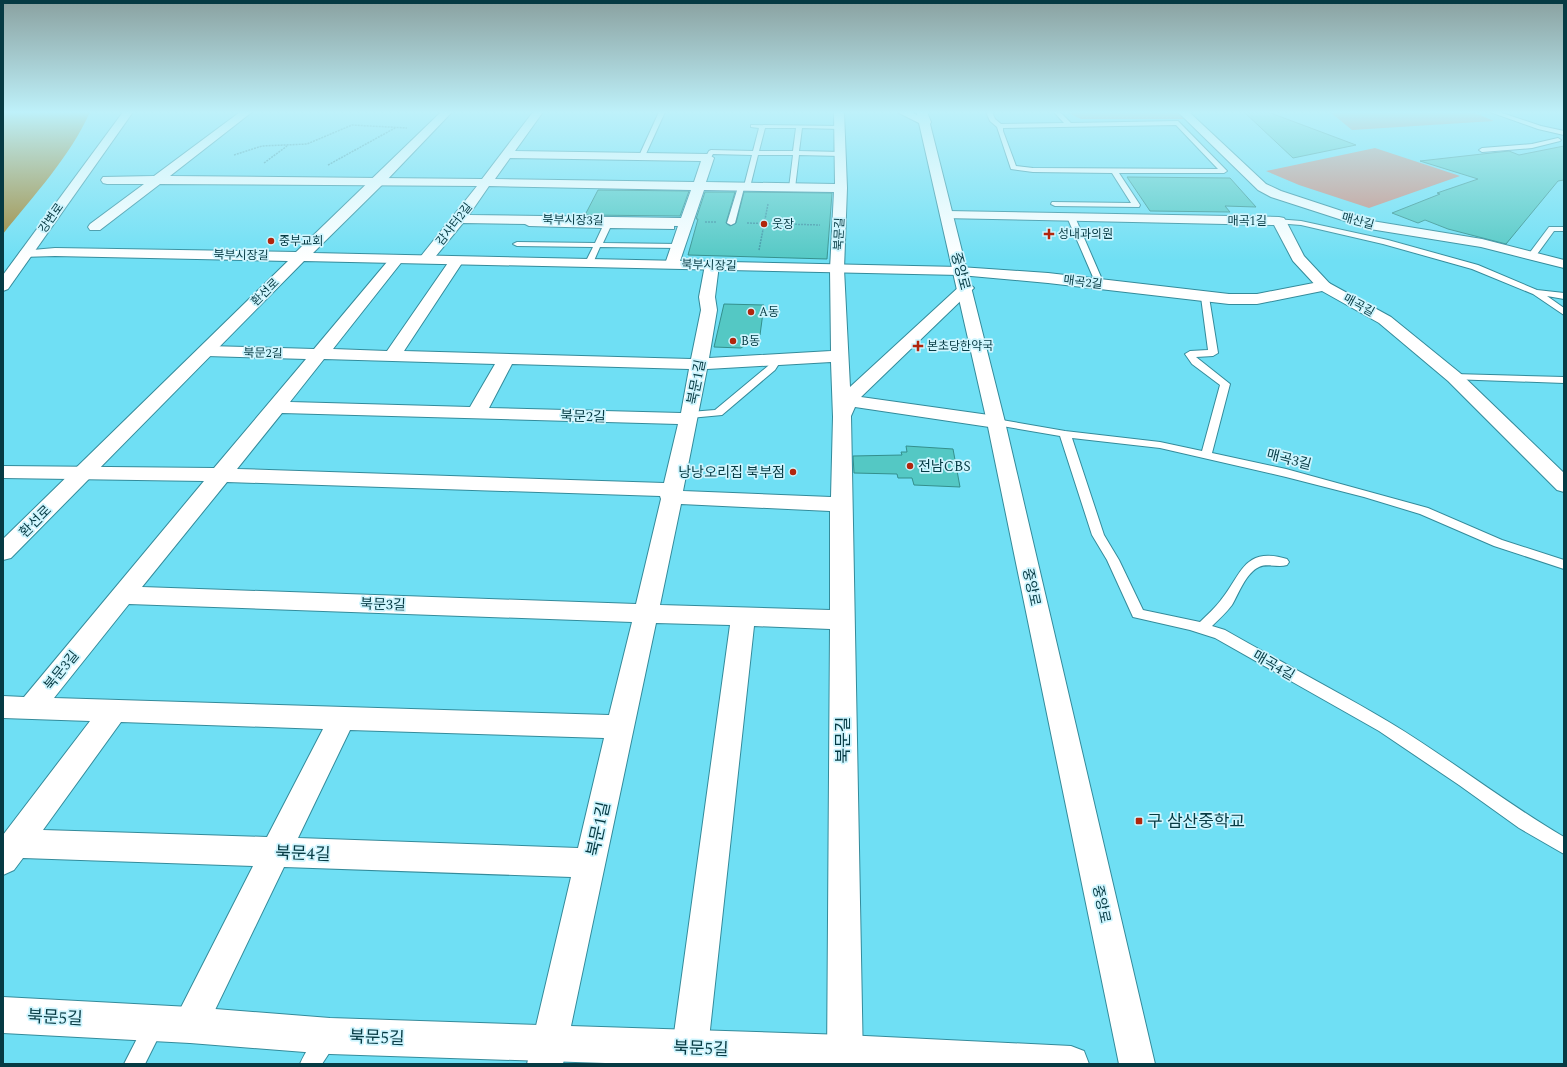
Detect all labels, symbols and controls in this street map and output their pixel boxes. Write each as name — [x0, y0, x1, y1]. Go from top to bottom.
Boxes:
street label: 강변로 — [34, 199, 69, 237]
street label: 감사터2길 — [431, 199, 477, 250]
street label: 매산길 — [1339, 208, 1376, 235]
street label: 북부시장3길 — [542, 210, 604, 231]
street label: 매곡1길 — [1227, 212, 1267, 231]
place label: 웃장 — [772, 215, 794, 234]
street label: 북문길 — [829, 217, 850, 251]
marker: 웃장 — [759, 219, 769, 229]
place label: 성내과의원 — [1058, 225, 1113, 244]
marker: 성내과의원 — [1043, 228, 1055, 240]
place label: 중부교회 — [279, 232, 323, 251]
marker: 중부교회 — [266, 236, 276, 246]
street label: 북부시장길 — [213, 246, 269, 265]
street label: 중앙로 — [945, 250, 976, 293]
street label: 북부시장길 — [681, 255, 737, 276]
street label: 매곡2길 — [1062, 271, 1104, 294]
street label: 환선로 — [247, 274, 284, 311]
street label: 매곡길 — [1340, 289, 1378, 322]
place label: A동 — [759, 303, 779, 322]
marker: A동 — [746, 307, 756, 317]
place label: B동 — [741, 332, 760, 351]
marker: B동 — [728, 336, 738, 346]
place label: 본초당한약국 — [927, 337, 993, 356]
marker: 본초당한약국 — [912, 340, 924, 352]
street label: 북문2길 — [243, 344, 283, 363]
street label: 북문1길 — [682, 358, 711, 406]
street label: 북문2길 — [560, 405, 606, 428]
street label: 매곡3길 — [1264, 444, 1314, 475]
place label: 전남CBS — [918, 456, 971, 477]
marker: 전남CBS — [905, 461, 915, 471]
place label: 낭낭오리집 북부점 — [678, 462, 785, 483]
marker: 낭낭오리집 북부점 — [788, 467, 798, 477]
street label: 환선로 — [14, 500, 57, 542]
street label: 중앙로 — [1017, 566, 1046, 608]
street label: 북문3길 — [360, 593, 406, 616]
street label: 매곡4길 — [1249, 645, 1299, 686]
street label: 북문3길 — [39, 646, 84, 695]
street label: 북문길 — [831, 717, 857, 763]
street label: 북문1길 — [581, 799, 617, 859]
place label: 구 삼산중학교 — [1147, 809, 1245, 835]
marker: 구 삼산중학교 — [1134, 816, 1144, 826]
street label: 북문4길 — [275, 840, 331, 868]
street label: 중앙로 — [1087, 883, 1116, 925]
street label: 북문5길 — [27, 1004, 83, 1032]
street label: 북문5길 — [349, 1024, 405, 1052]
street label: 북문5길 — [673, 1035, 729, 1063]

